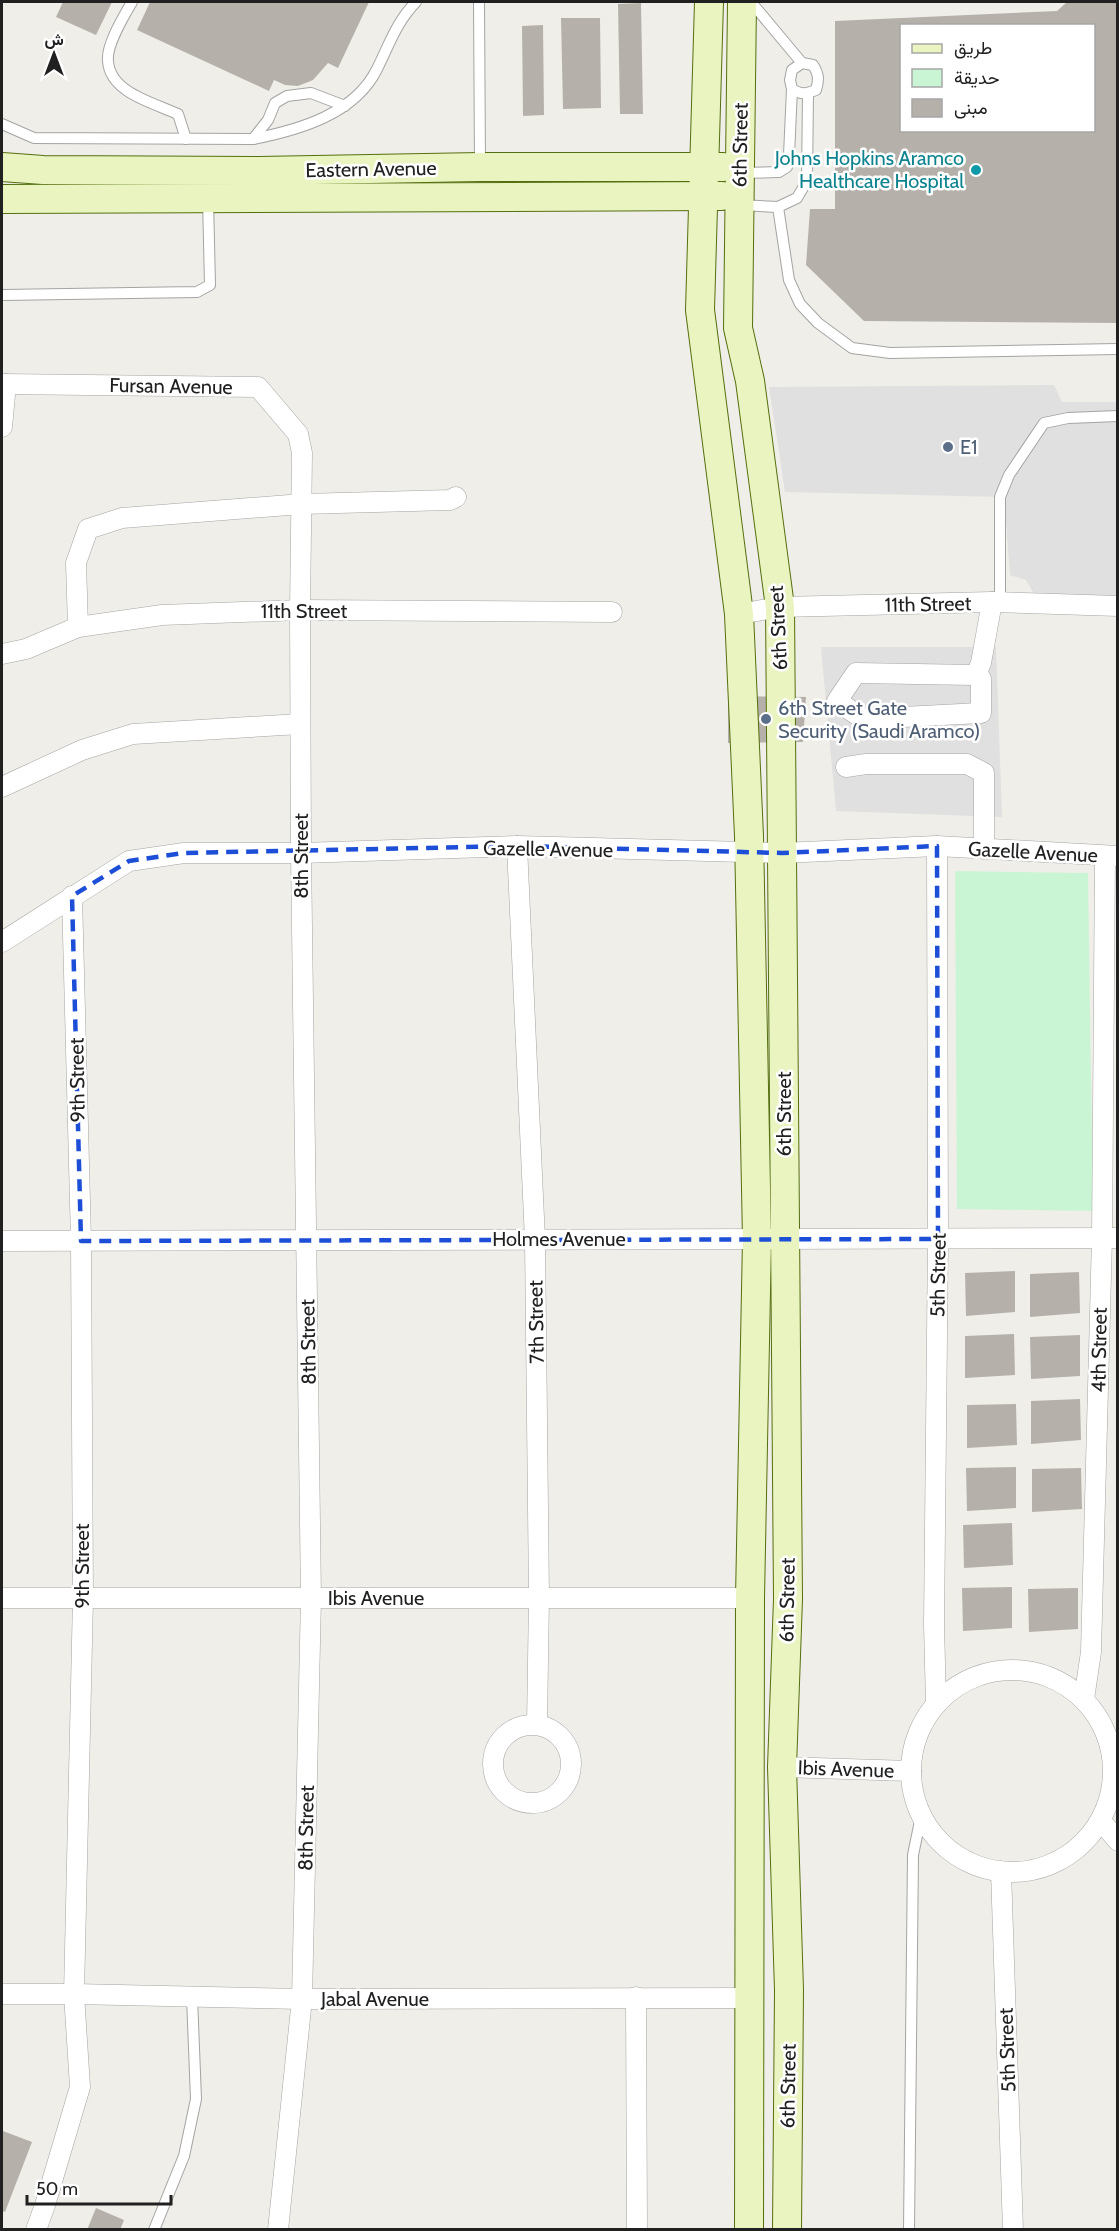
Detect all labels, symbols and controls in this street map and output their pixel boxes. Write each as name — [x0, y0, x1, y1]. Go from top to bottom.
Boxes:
north arrow — [24, 24, 84, 84]
legend — [900, 24, 1095, 132]
text: ش — [44, 30, 64, 49]
text: طريق — [954, 37, 992, 59]
text: حديقة — [954, 67, 1000, 89]
text: مبنى — [954, 97, 988, 119]
street label: 6th Street — [727, 102, 753, 188]
place label: Johns Hopkins Aramco Healthcare Hospital — [774, 146, 964, 193]
street label: Eastern Avenue — [305, 156, 437, 182]
marker: Johns Hopkins Aramco Healthcare Hospital — [969, 163, 983, 177]
street label: Fursan Avenue — [109, 373, 233, 399]
place label: E1 — [960, 435, 978, 459]
marker: E1 — [941, 440, 955, 454]
street label: 6th Street — [764, 585, 792, 671]
street label: 11th Street — [885, 591, 972, 617]
street label: 11th Street — [261, 599, 348, 623]
place label: 6th Street Gate Security (Saudi Aramco) — [778, 696, 980, 743]
marker: 6th Street Gate Security (Saudi Aramco) — [759, 712, 773, 726]
street label: 8th Street — [289, 813, 313, 899]
street label: Gazelle Avenue — [483, 836, 613, 862]
street label: Gazelle Avenue — [967, 837, 1099, 867]
street label: 9th Street — [64, 1037, 90, 1123]
street label: 6th Street — [772, 1071, 796, 1156]
street label: Holmes Avenue — [492, 1227, 626, 1251]
street label: 5th Street — [925, 1232, 951, 1317]
street label: 7th Street — [523, 1280, 549, 1364]
street label: 8th Street — [295, 1299, 321, 1385]
street label: 4th Street — [1086, 1307, 1112, 1393]
street label: 9th Street — [70, 1523, 94, 1608]
street label: 6th Street — [774, 1557, 800, 1643]
street label: Ibis Avenue — [328, 1586, 424, 1610]
street label: Ibis Avenue — [797, 1755, 895, 1783]
street label: 8th Street — [293, 1785, 319, 1871]
street label: Jabal Avenue — [320, 1987, 429, 2011]
street label: 5th Street — [994, 2007, 1020, 2093]
street label: 6th Street — [775, 2043, 801, 2129]
scale bar — [27, 2168, 171, 2206]
text: 50 m — [36, 2178, 78, 2200]

